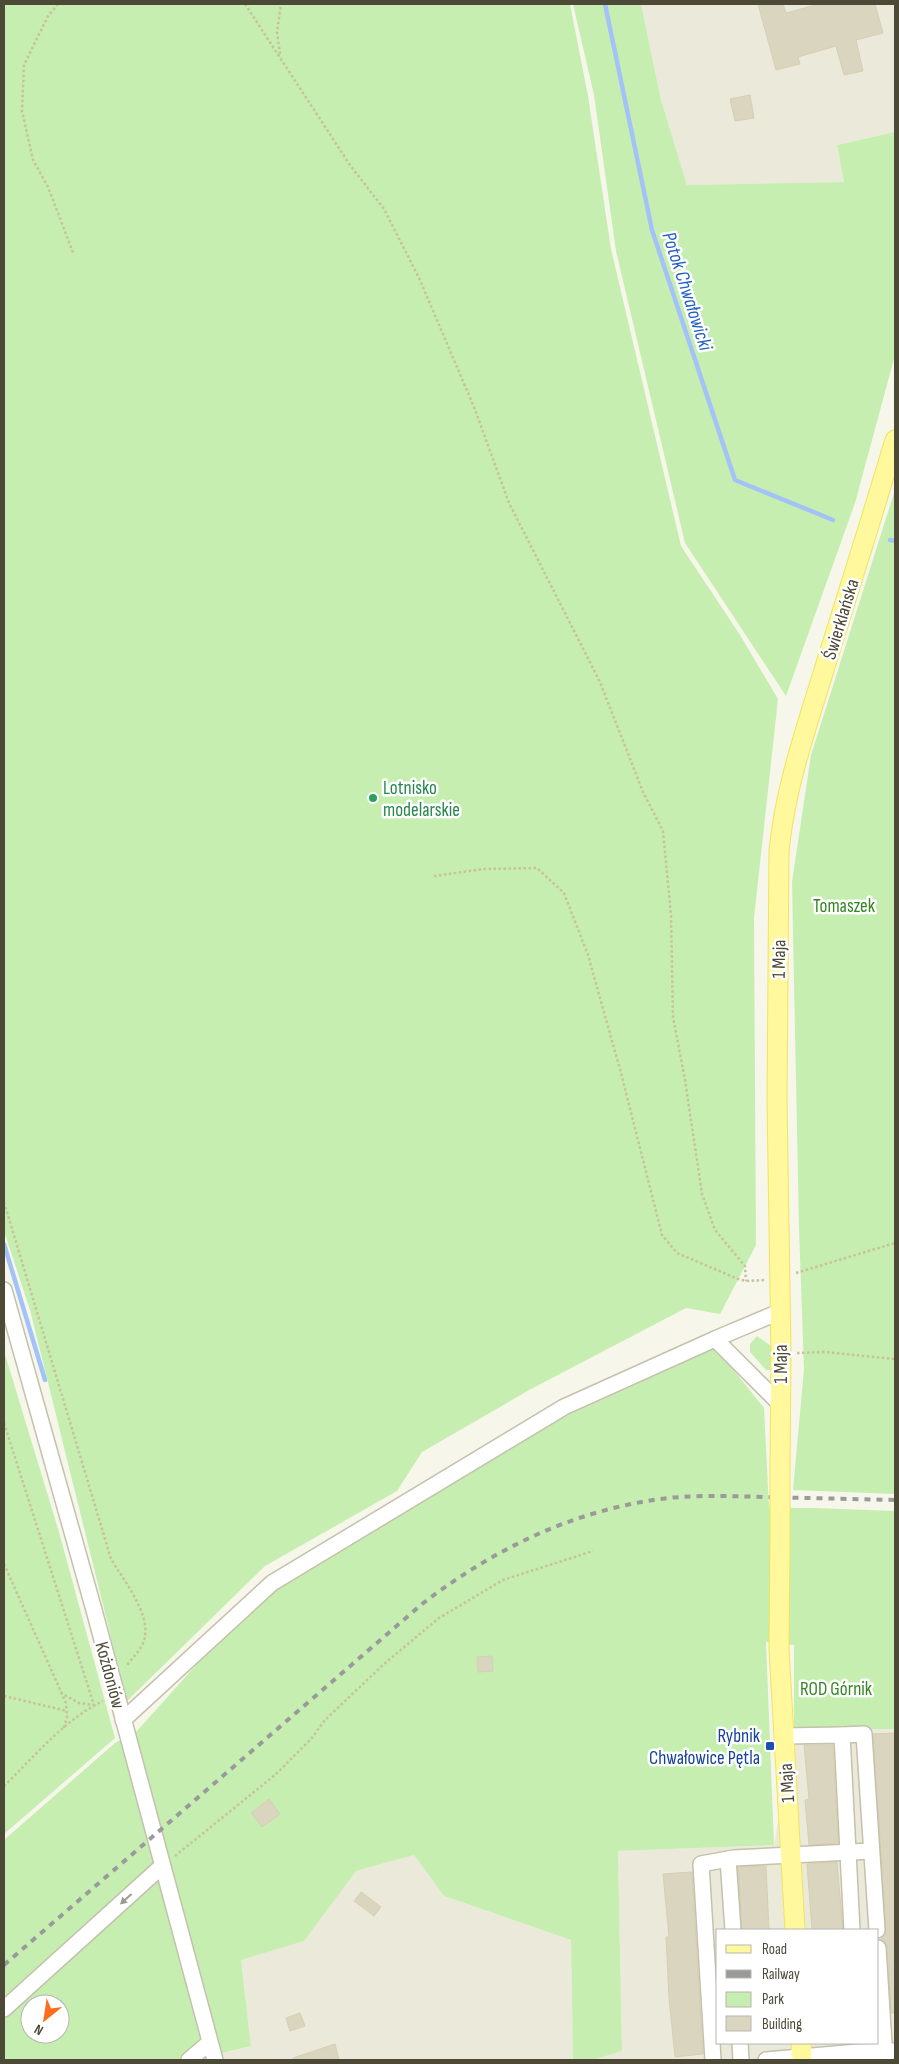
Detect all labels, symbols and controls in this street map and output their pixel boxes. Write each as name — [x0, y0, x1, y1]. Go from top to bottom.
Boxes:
water label: Potok Chwałowicki — [657, 229, 718, 355]
street label: Świerklańska — [818, 576, 865, 663]
place label: Lotnisko modelarskie — [383, 777, 460, 822]
marker: Lotnisko modelarskie — [367, 792, 379, 804]
park label: Tomaszek — [813, 895, 876, 918]
street label: 1 Maja — [768, 939, 791, 979]
street label: 1 Maja — [770, 1345, 793, 1384]
street label: Kożdoniów — [90, 1639, 130, 1712]
park label: ROD Górnik — [800, 1678, 873, 1701]
place label: Rybnik Chwałowice Pętla — [649, 1725, 761, 1770]
marker: Rybnik Chwałowice Pętla — [764, 1740, 776, 1752]
street label: 1 Maja — [775, 1763, 800, 1803]
one-way arrow — [120, 1893, 132, 1905]
legend — [716, 1929, 879, 2044]
text: Road — [762, 1940, 787, 1959]
text: Railway — [762, 1965, 800, 1984]
text: Park — [762, 1990, 784, 2009]
north arrow — [20, 1994, 70, 2044]
text: Building — [762, 2015, 802, 2034]
text: N — [31, 2021, 46, 2039]

